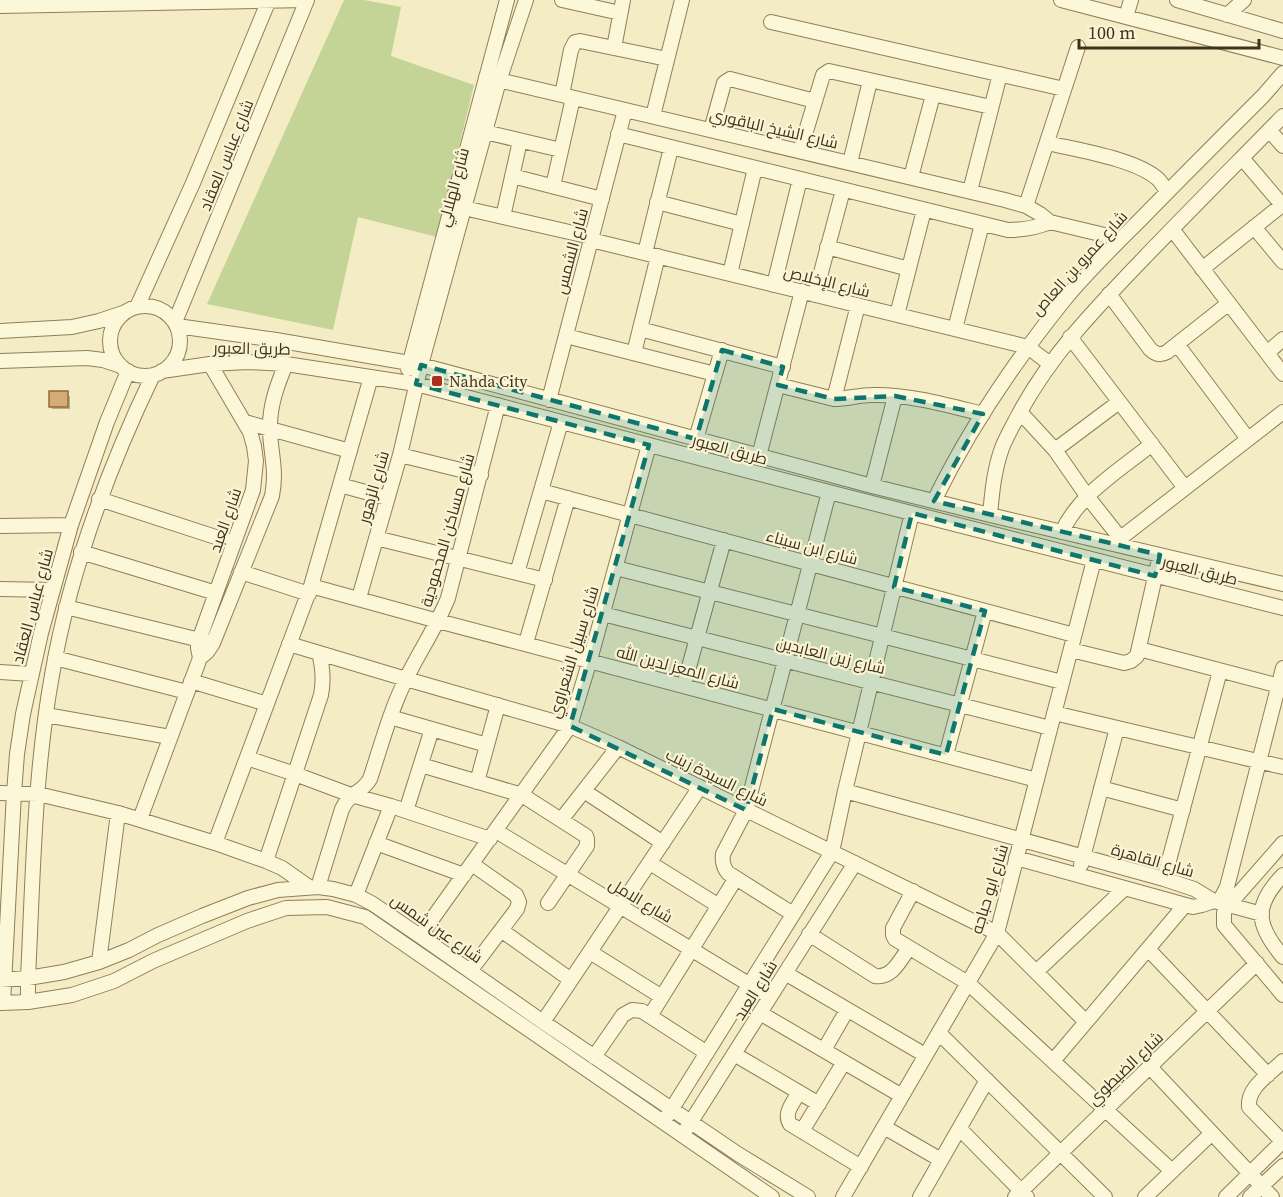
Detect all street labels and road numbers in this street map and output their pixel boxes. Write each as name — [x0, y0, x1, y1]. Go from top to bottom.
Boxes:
street label: شارع عباس العقاد — [194, 96, 259, 214]
street label: شارع الشيخ الباقوري — [707, 103, 840, 156]
street label: شارع الهلالي — [432, 145, 477, 230]
street label: شارع الشمس — [549, 206, 594, 297]
street label: شارع عمرو بن العاص — [1026, 206, 1133, 321]
street label: شارع الإخلاص — [781, 260, 872, 303]
street label: طريق العبور — [212, 336, 291, 360]
street label: طريق العبور — [689, 428, 770, 470]
street label: شارع الزهور — [352, 448, 395, 527]
street label: شارع مساكن المحمودية — [415, 451, 480, 610]
street label: شارع العبد — [204, 485, 247, 556]
street label: شارع ابن سيناء — [763, 524, 860, 571]
street label: شارع عباس العقاد — [6, 546, 59, 666]
street label: طريق العبور — [1159, 550, 1240, 590]
street label: شارع سبيل الشعراوي — [542, 583, 606, 722]
street label: شارع زين العابدين — [774, 631, 888, 680]
street label: شارع المعز لدين الله — [614, 640, 742, 695]
street label: شارع السيدة زينب — [662, 743, 772, 812]
street label: شارع القاهرة — [1109, 838, 1197, 883]
street label: شارع ابو حباجه — [965, 841, 1014, 937]
street label: شارع الامل — [604, 872, 677, 929]
street label: شارع عين شمس — [386, 888, 487, 969]
street label: شارع العبد — [728, 956, 783, 1025]
street label: شارع الضيطوي — [1082, 1026, 1170, 1112]

